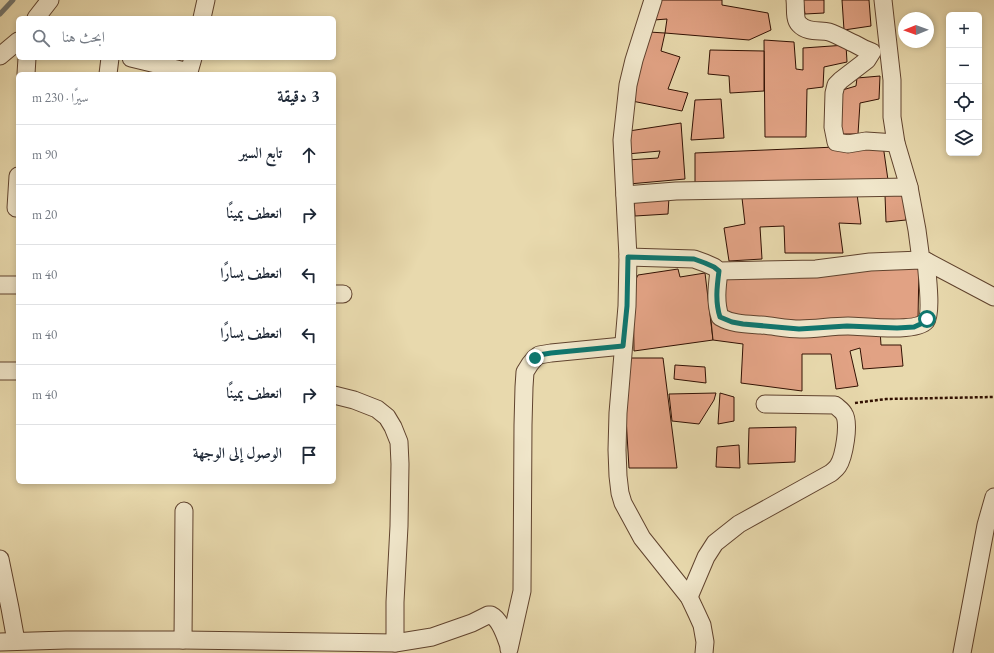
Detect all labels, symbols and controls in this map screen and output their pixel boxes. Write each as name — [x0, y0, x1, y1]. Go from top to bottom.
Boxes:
north arrow — [898, 12, 934, 48]
map controls — [946, 12, 982, 156]
button: + — [946, 12, 982, 48]
search box — [16, 16, 336, 60]
icon: search — [30, 27, 52, 49]
text: ابحث هنا — [62, 27, 105, 46]
button: − — [946, 48, 982, 84]
button: locate — [946, 84, 982, 120]
text: 3 دقيقة — [277, 85, 320, 107]
text: سيرًا · 230 m — [32, 89, 89, 106]
button: layers — [946, 120, 982, 156]
text: تابع السير — [239, 143, 282, 162]
icon: ahead — [298, 144, 320, 166]
text: 90 m — [32, 146, 57, 163]
text: انعطف يمينًا — [226, 203, 282, 222]
icon: right — [298, 204, 320, 226]
text: 20 m — [32, 206, 57, 223]
text: انعطف يسارًا — [220, 263, 282, 282]
icon: left — [298, 264, 320, 286]
text: 40 m — [32, 266, 57, 283]
route start — [918, 310, 936, 328]
text: انعطف يسارًا — [220, 323, 282, 342]
icon: left — [298, 324, 320, 346]
text: 40 m — [32, 326, 57, 343]
route end — [526, 349, 544, 367]
text: انعطف يمينًا — [226, 383, 282, 402]
icon: right — [298, 384, 320, 406]
text: 40 m — [32, 386, 57, 403]
text: الوصول إلى الوجهة — [193, 443, 282, 462]
icon: arrive — [298, 444, 320, 466]

